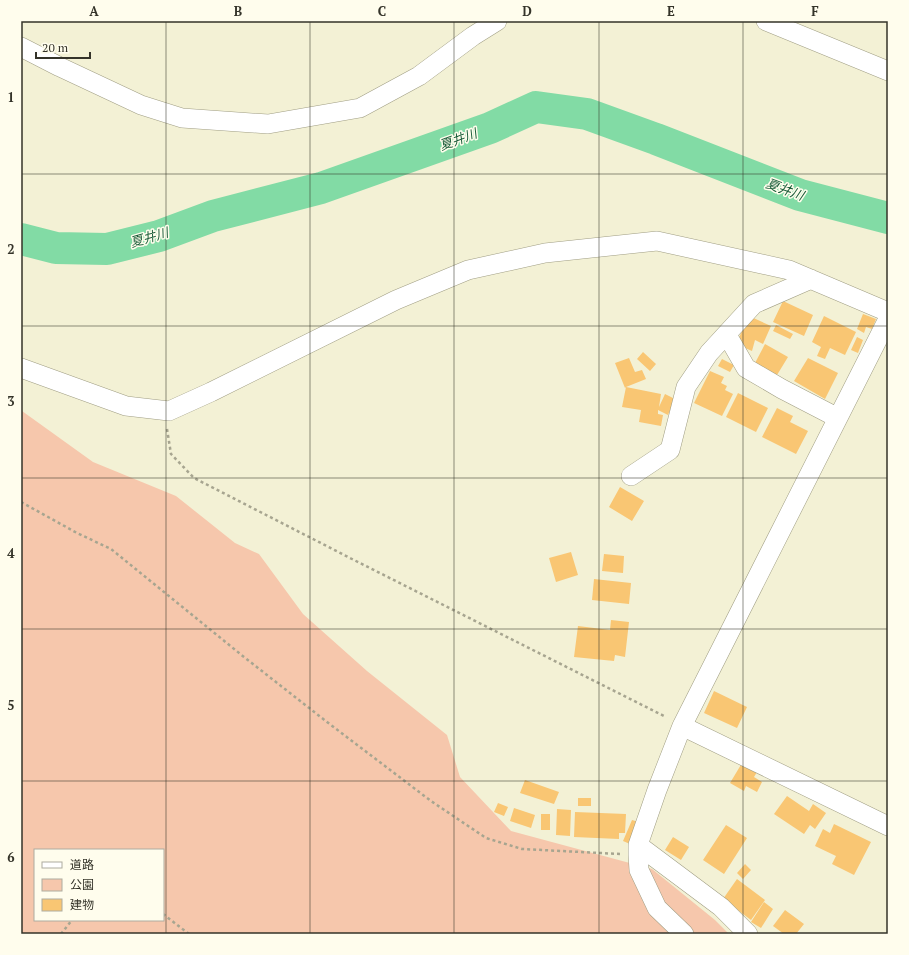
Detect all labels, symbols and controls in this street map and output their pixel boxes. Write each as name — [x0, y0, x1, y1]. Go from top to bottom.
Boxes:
text: A — [89, 2, 99, 20]
text: B — [234, 2, 242, 20]
text: C — [378, 2, 386, 20]
text: D — [522, 2, 532, 20]
text: E — [667, 2, 675, 20]
text: F — [811, 2, 819, 20]
scale bar — [36, 34, 90, 60]
text: 20 m — [42, 40, 69, 55]
text: 1 — [7, 88, 15, 106]
water label: 夏井川 — [437, 123, 481, 154]
water label: 夏井川 — [764, 174, 808, 205]
water label: 夏井川 — [128, 222, 172, 251]
text: 2 — [7, 240, 15, 258]
text: 3 — [7, 392, 15, 410]
text: 4 — [7, 544, 15, 562]
text: 5 — [7, 696, 15, 714]
text: 6 — [7, 848, 15, 866]
legend — [34, 849, 164, 921]
text: 道路 — [70, 857, 94, 872]
text: 公園 — [70, 877, 94, 892]
text: 建物 — [70, 897, 94, 912]

